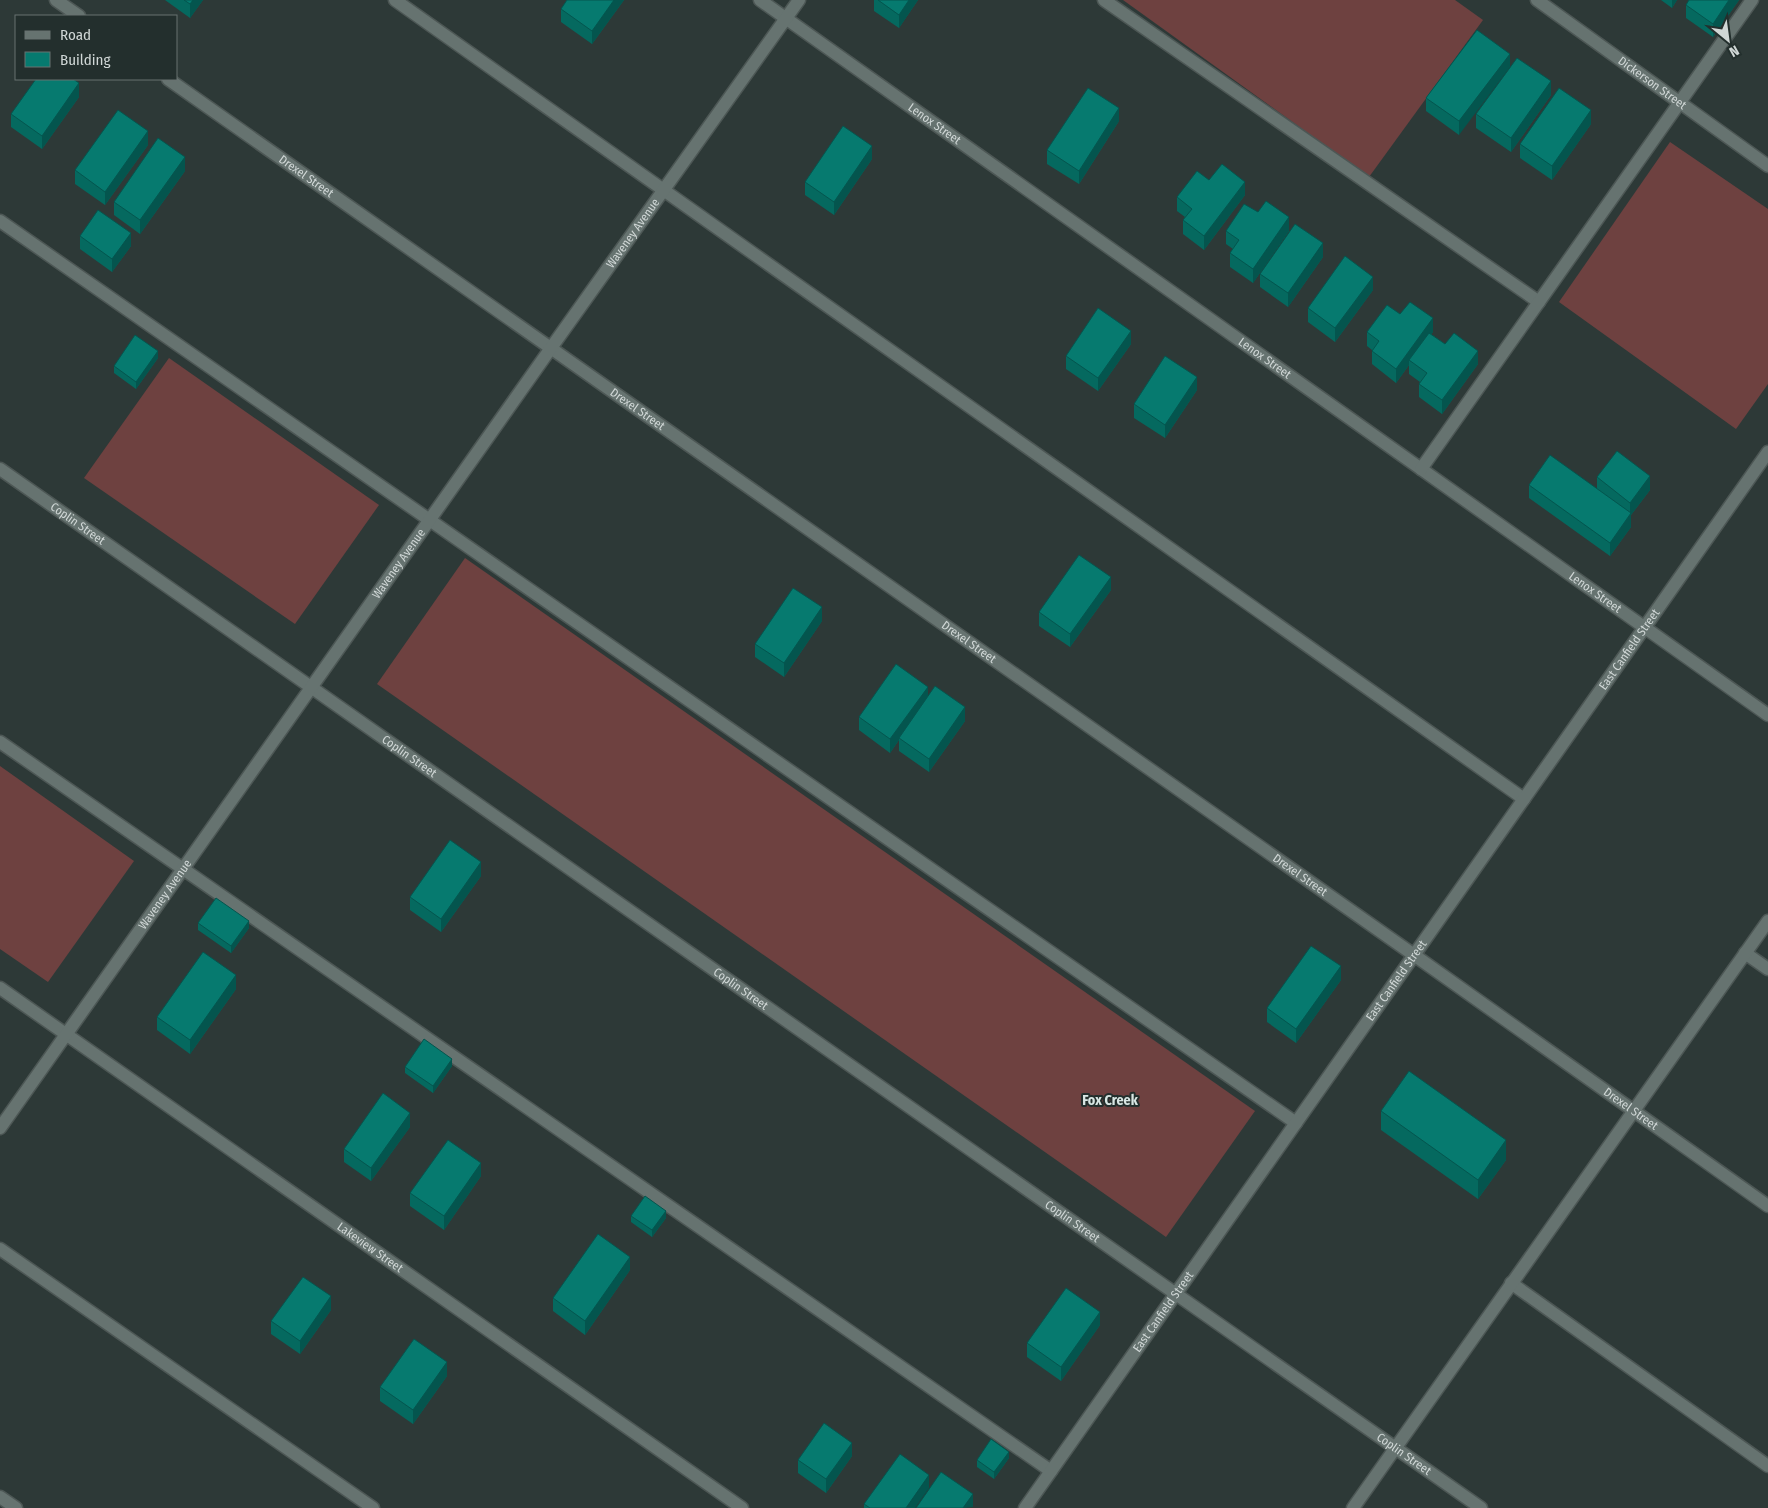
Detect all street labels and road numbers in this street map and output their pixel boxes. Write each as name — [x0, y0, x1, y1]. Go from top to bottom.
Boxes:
street label: Dickerson Street — [1615, 54, 1689, 112]
street label: Lenox Street — [906, 100, 964, 147]
street label: Drexel Street — [276, 152, 336, 200]
street label: Waveney Avenue — [603, 196, 662, 271]
street label: Lenox Street — [1236, 335, 1294, 382]
street label: Drexel Street — [608, 385, 668, 433]
street label: Coplin Street — [48, 500, 108, 548]
street label: Waveney Avenue — [369, 526, 428, 601]
street label: Lenox Street — [1566, 569, 1624, 616]
street label: East Canfield Street — [1596, 606, 1662, 692]
street label: Drexel Street — [939, 618, 999, 666]
street label: Coplin Street — [379, 732, 439, 780]
street label: Drexel Street — [1270, 851, 1330, 899]
street label: Waveney Avenue — [136, 857, 194, 932]
street label: East Canfield Street — [1363, 937, 1429, 1024]
street label: Coplin Street — [711, 965, 771, 1013]
street label: Drexel Street — [1601, 1085, 1661, 1133]
street label: Coplin Street — [1042, 1197, 1102, 1245]
street label: Lakeview Street — [335, 1220, 406, 1275]
street label: East Canfield Street — [1130, 1269, 1196, 1355]
street label: Coplin Street — [1374, 1430, 1434, 1478]

